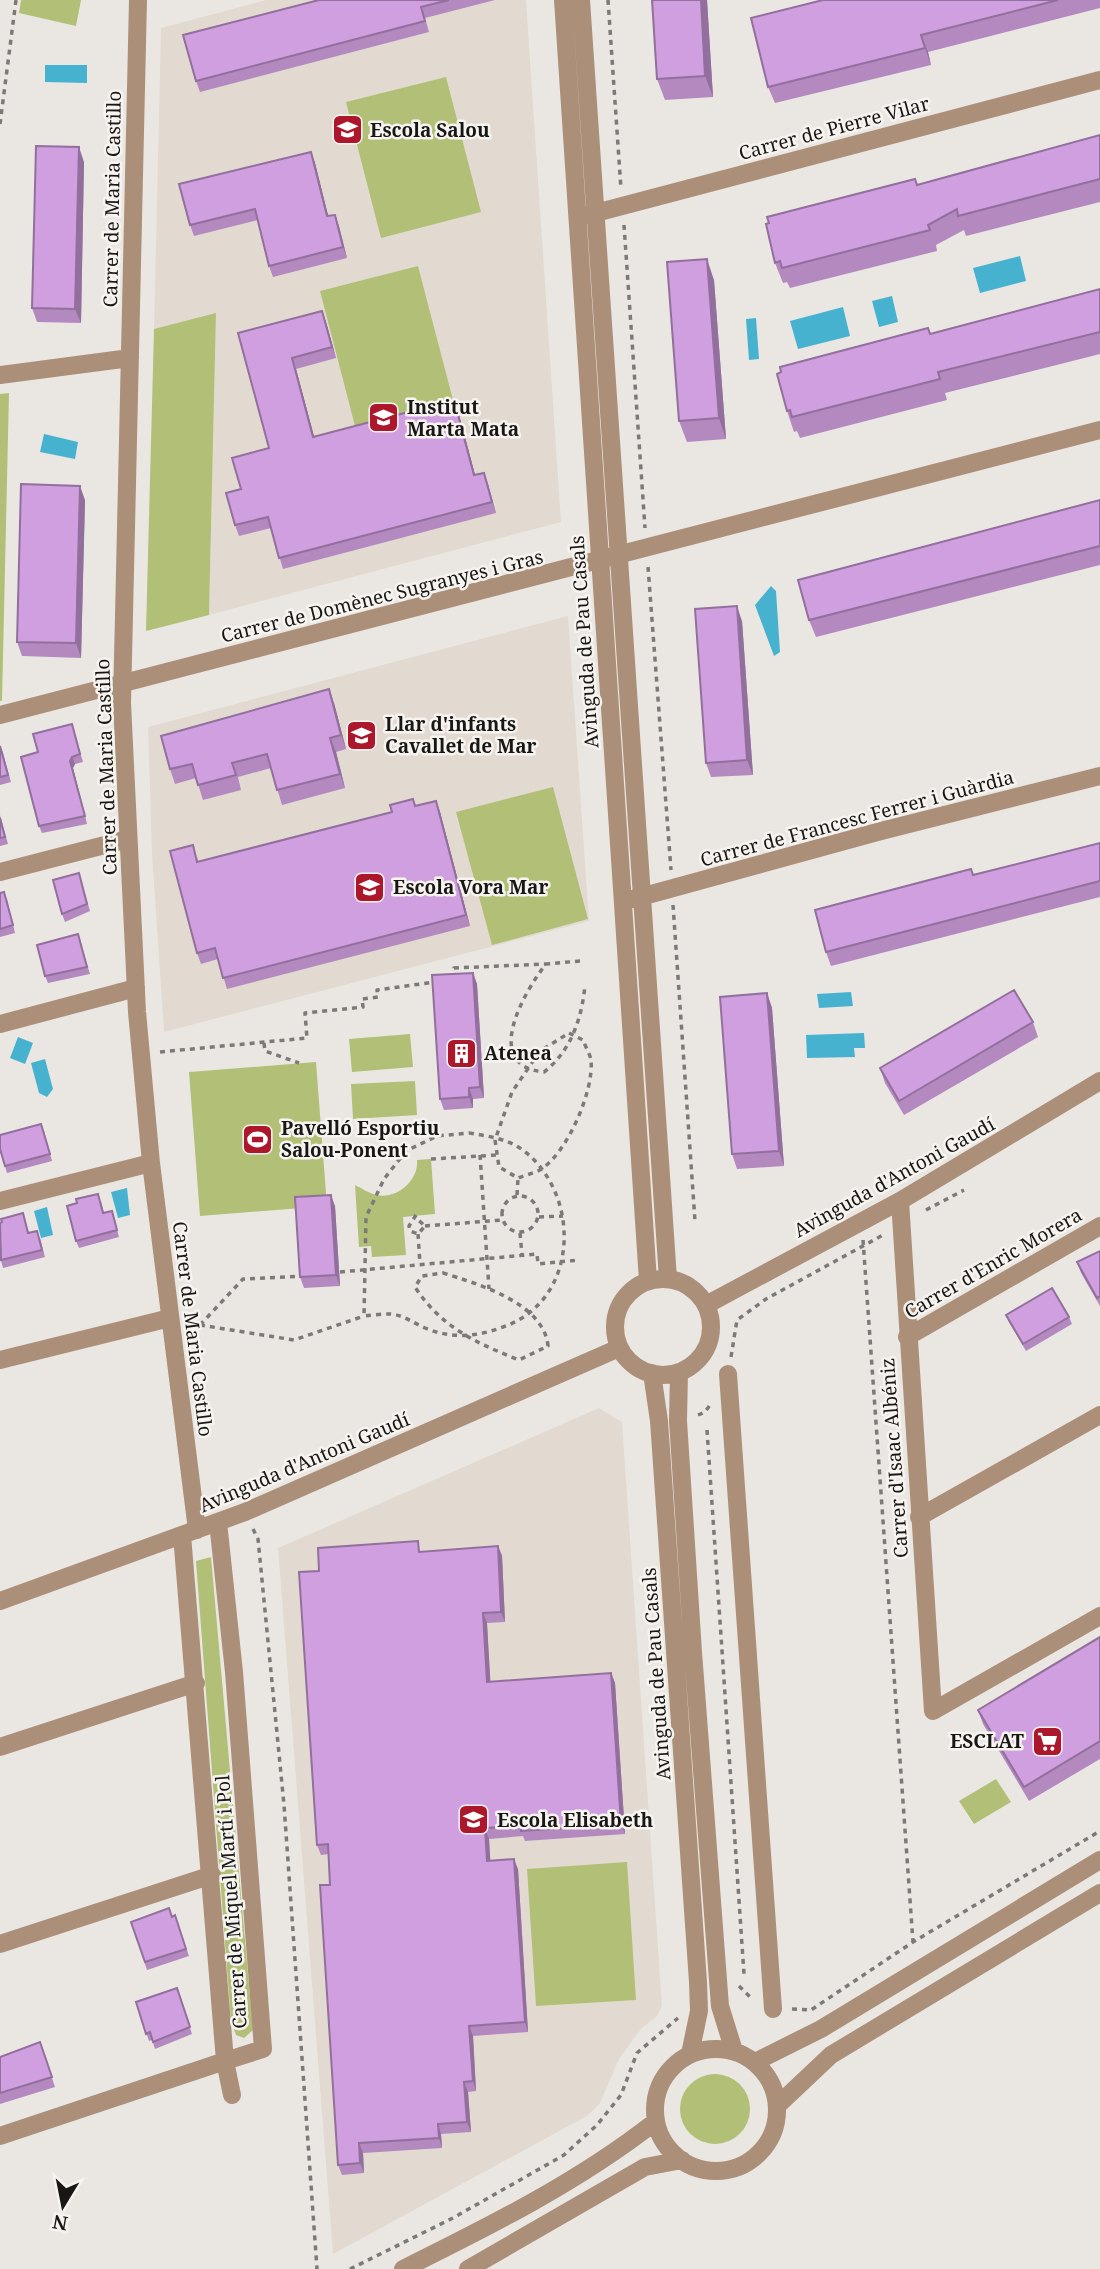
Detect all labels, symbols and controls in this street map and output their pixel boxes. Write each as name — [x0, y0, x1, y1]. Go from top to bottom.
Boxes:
street label: Carrer de Maria Castillo — [97, 90, 127, 308]
street label: Carrer de Pierre Vilar — [736, 90, 932, 166]
school or university icon: Escola Salou — [330, 113, 364, 147]
place label: Escola Salou — [370, 117, 490, 143]
place label: Institut Marta Mata — [407, 394, 519, 442]
school or university icon: Institut Marta Mata — [367, 401, 401, 435]
street label: Avinguda de Pau Casals — [564, 535, 604, 749]
street label: Carrer de Domènec Sugranyes i Gras — [218, 543, 546, 649]
street label: Carrer de Maria Castillo — [89, 658, 123, 876]
place label: Llar d'infants Cavallet de Mar — [385, 711, 537, 759]
school or university icon: Llar d'infants Cavallet de Mar — [345, 718, 379, 752]
street label: Carrer de Francesc Ferrer i Guàrdia — [697, 764, 1017, 872]
school or university icon: Escola Vora Mar — [353, 870, 387, 904]
place label: Escola Vora Mar — [393, 874, 548, 900]
building icon: Atenea — [444, 1036, 478, 1070]
place label: Atenea — [484, 1040, 552, 1066]
street label: Avinguda d'Antoni Gaudí — [789, 1111, 999, 1243]
place label: Pavelló Esportiu Salou-Ponent — [281, 1115, 440, 1163]
sports icon: Pavelló Esportiu Salou-Ponent — [241, 1122, 275, 1156]
street label: Carrer d'Enric Morera — [900, 1202, 1086, 1324]
street label: Carrer de Maria Castillo — [167, 1220, 219, 1438]
street label: Carrer d'Isaac Albéniz — [874, 1357, 914, 1559]
street label: Avinguda d'Antoni Gaudí — [195, 1406, 413, 1518]
street label: Avinguda de Pau Casals — [636, 1567, 676, 1781]
supermarket icon: ESCLAT — [1030, 1724, 1064, 1758]
place label: ESCLAT — [950, 1728, 1025, 1754]
street label: Carrer de Miquel Martí i Pol — [209, 1774, 253, 2030]
school or university icon: Escola Elisabeth — [457, 1803, 491, 1837]
place label: Escola Elisabeth — [497, 1807, 653, 1833]
north arrow — [28, 2171, 98, 2241]
text: N — [50, 2209, 70, 2237]

